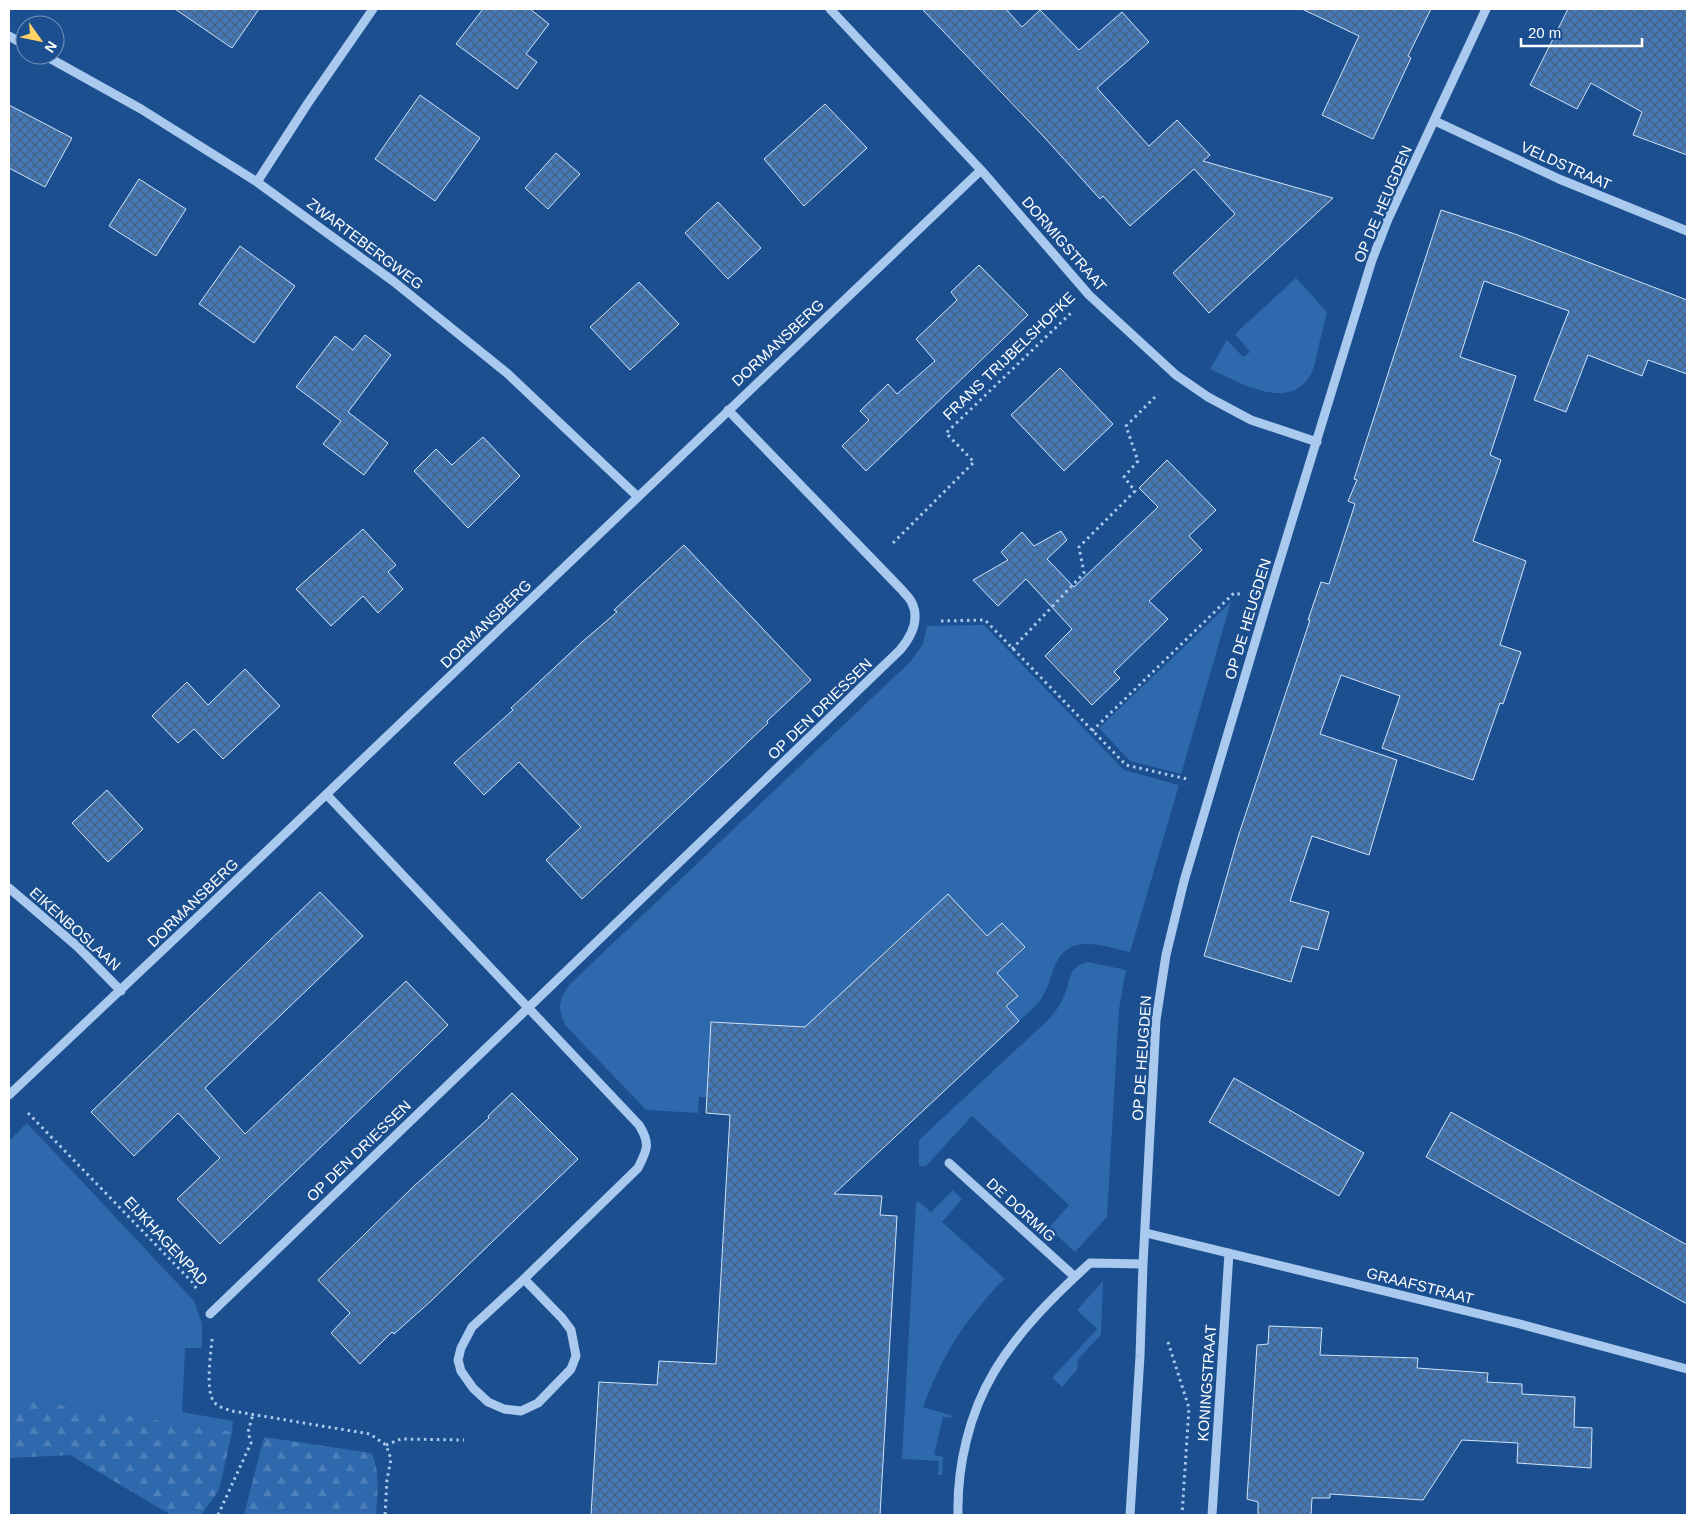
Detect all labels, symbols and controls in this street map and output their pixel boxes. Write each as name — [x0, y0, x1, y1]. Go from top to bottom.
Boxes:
north arrow — [15, 15, 65, 65]
scale bar — [1521, 15, 1642, 47]
text: 20 m — [1528, 24, 1561, 41]
text: N — [41, 38, 60, 56]
street label: VELDSTRAAT — [1518, 138, 1614, 193]
street label: OP DE HEUGDEN — [1350, 143, 1415, 265]
street label: DORMIGSTRAAT — [1019, 193, 1110, 294]
street label: ZWARTEBERGWEG — [304, 194, 427, 293]
street label: FRANS TRIJBELSHOFKE — [939, 288, 1078, 423]
street label: DORMANSBERG — [728, 296, 827, 389]
street label: OP DE HEUGDEN — [1221, 556, 1274, 681]
street label: DORMANSBERG — [437, 576, 534, 671]
street label: OP DEN DRIESSEN — [764, 655, 875, 763]
street label: DORMANSBERG — [144, 855, 241, 950]
street label: EIKENBOSLAAN — [27, 884, 124, 974]
street label: OP DE HEUGDEN — [1129, 995, 1154, 1121]
street label: OP DEN DRIESSEN — [303, 1097, 414, 1205]
street label: DE DORMIG — [983, 1174, 1059, 1245]
street label: EIJKHAGENPAD — [121, 1193, 212, 1289]
street label: GRAAFSTRAAT — [1365, 1264, 1475, 1307]
street label: KONINGSTRAAT — [1194, 1324, 1219, 1442]

